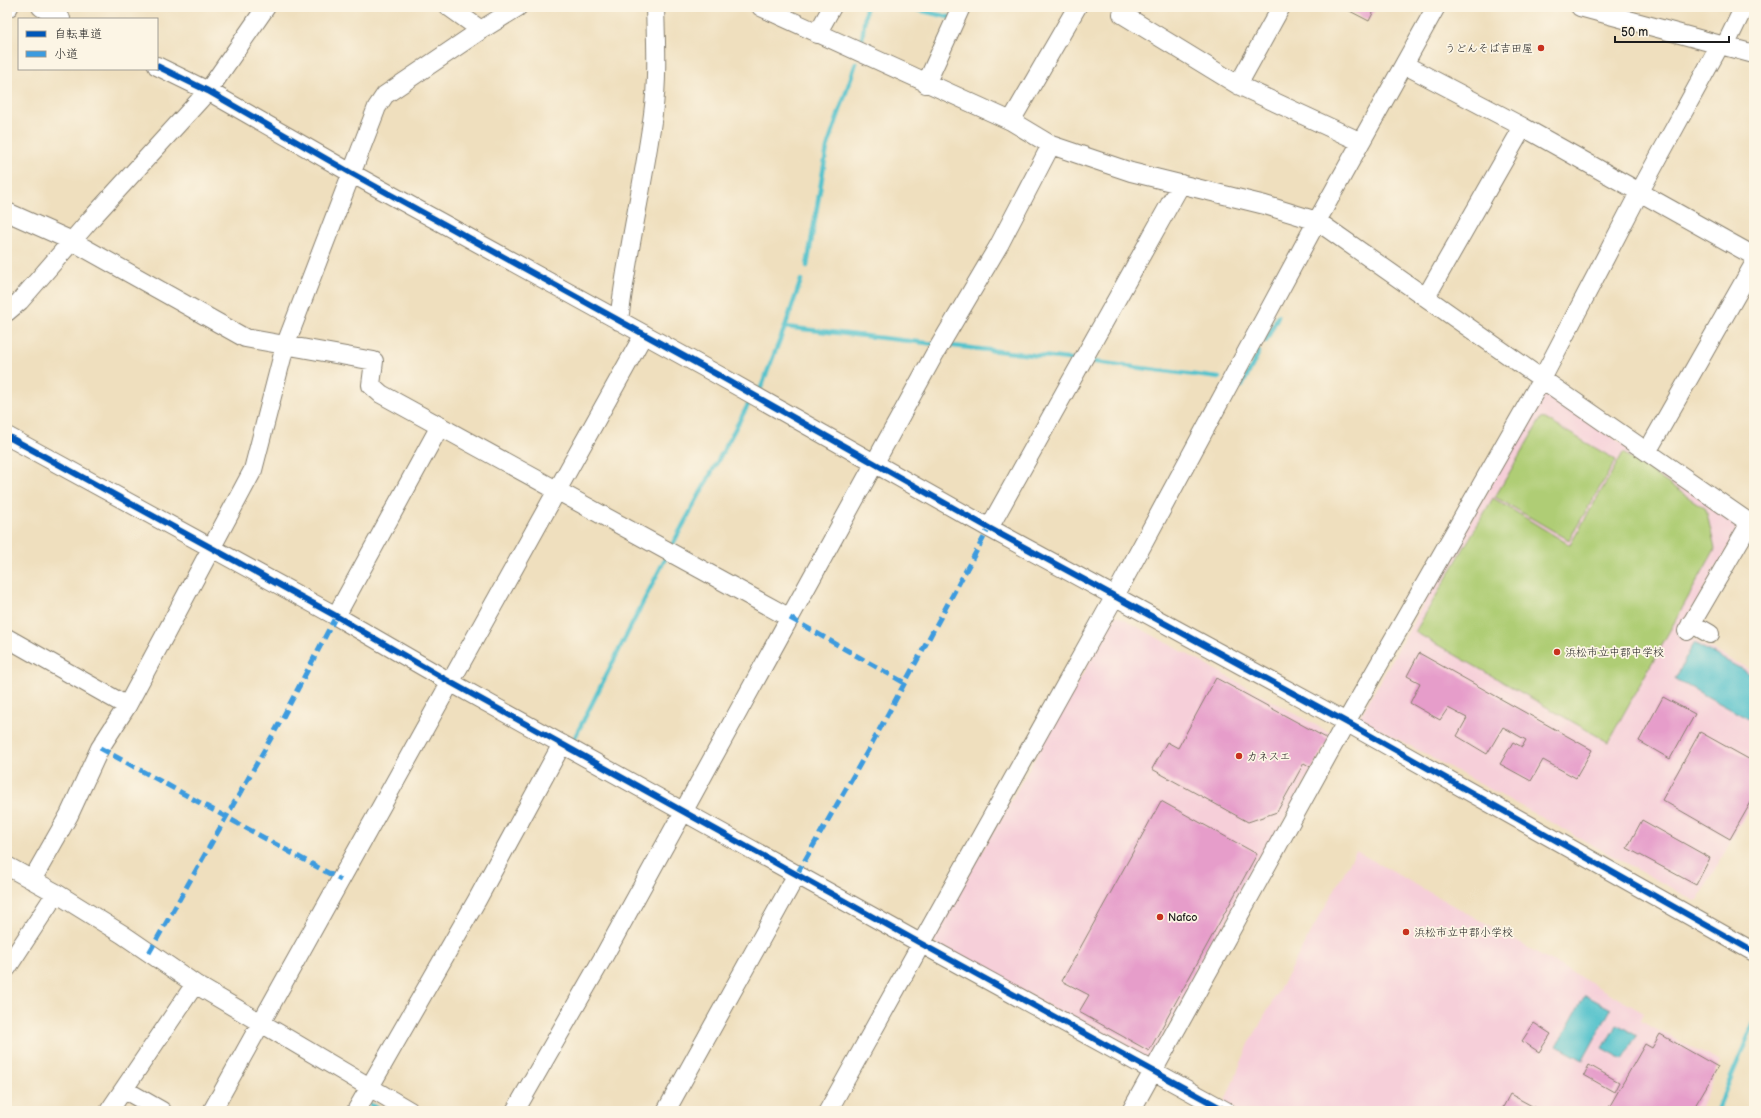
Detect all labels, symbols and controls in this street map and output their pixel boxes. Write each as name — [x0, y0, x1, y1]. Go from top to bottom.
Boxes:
legend — [18, 18, 158, 70]
scale bar — [1615, 18, 1729, 44]
text: 50 m — [1621, 25, 1648, 40]
text: 自転車道 — [54, 27, 102, 42]
place label: うどんそば吉田屋 — [1445, 42, 1533, 55]
marker: うどんそば吉田屋 — [1536, 43, 1546, 53]
text: 小道 — [54, 47, 78, 62]
place label: 浜松市立中郡中学校 — [1565, 646, 1664, 659]
marker: 浜松市立中郡中学校 — [1552, 647, 1562, 657]
place label: カネスエ — [1247, 750, 1291, 763]
marker: カネスエ — [1234, 751, 1244, 761]
place label: Nafco — [1168, 911, 1198, 924]
marker: Nafco — [1155, 912, 1165, 922]
place label: 浜松市立中郡小学校 — [1414, 926, 1513, 939]
marker: 浜松市立中郡小学校 — [1401, 927, 1411, 937]

